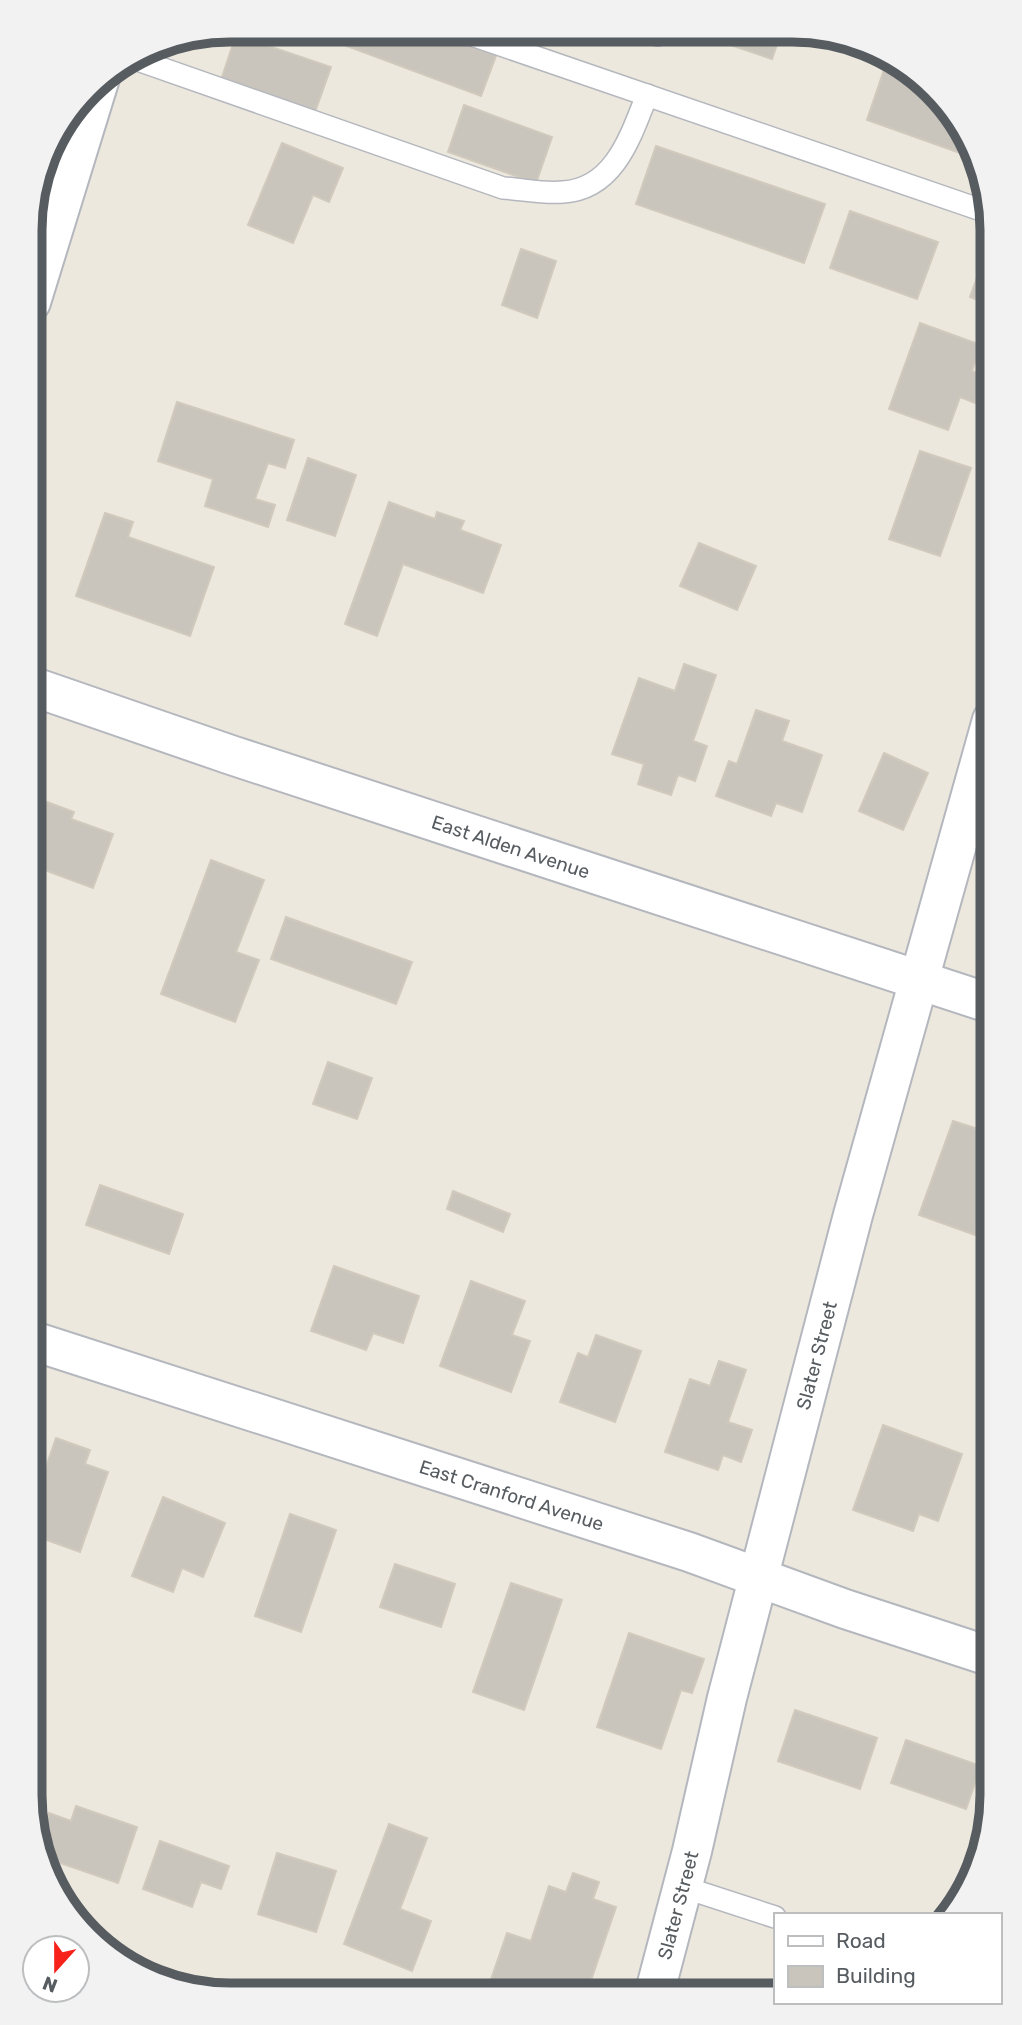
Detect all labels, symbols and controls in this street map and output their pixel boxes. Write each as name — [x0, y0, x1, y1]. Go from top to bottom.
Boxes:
street label: East Alden Avenue — [429, 810, 593, 884]
street label: Slater Street — [792, 1298, 842, 1412]
street label: East Cranford Avenue — [416, 1455, 607, 1536]
street label: Slater Street — [653, 1848, 704, 1962]
legend — [774, 1913, 1001, 2004]
text: Road — [836, 1928, 886, 1953]
north arrow — [21, 1934, 91, 2004]
text: Building — [836, 1963, 916, 1988]
text: N — [40, 1971, 61, 1998]

